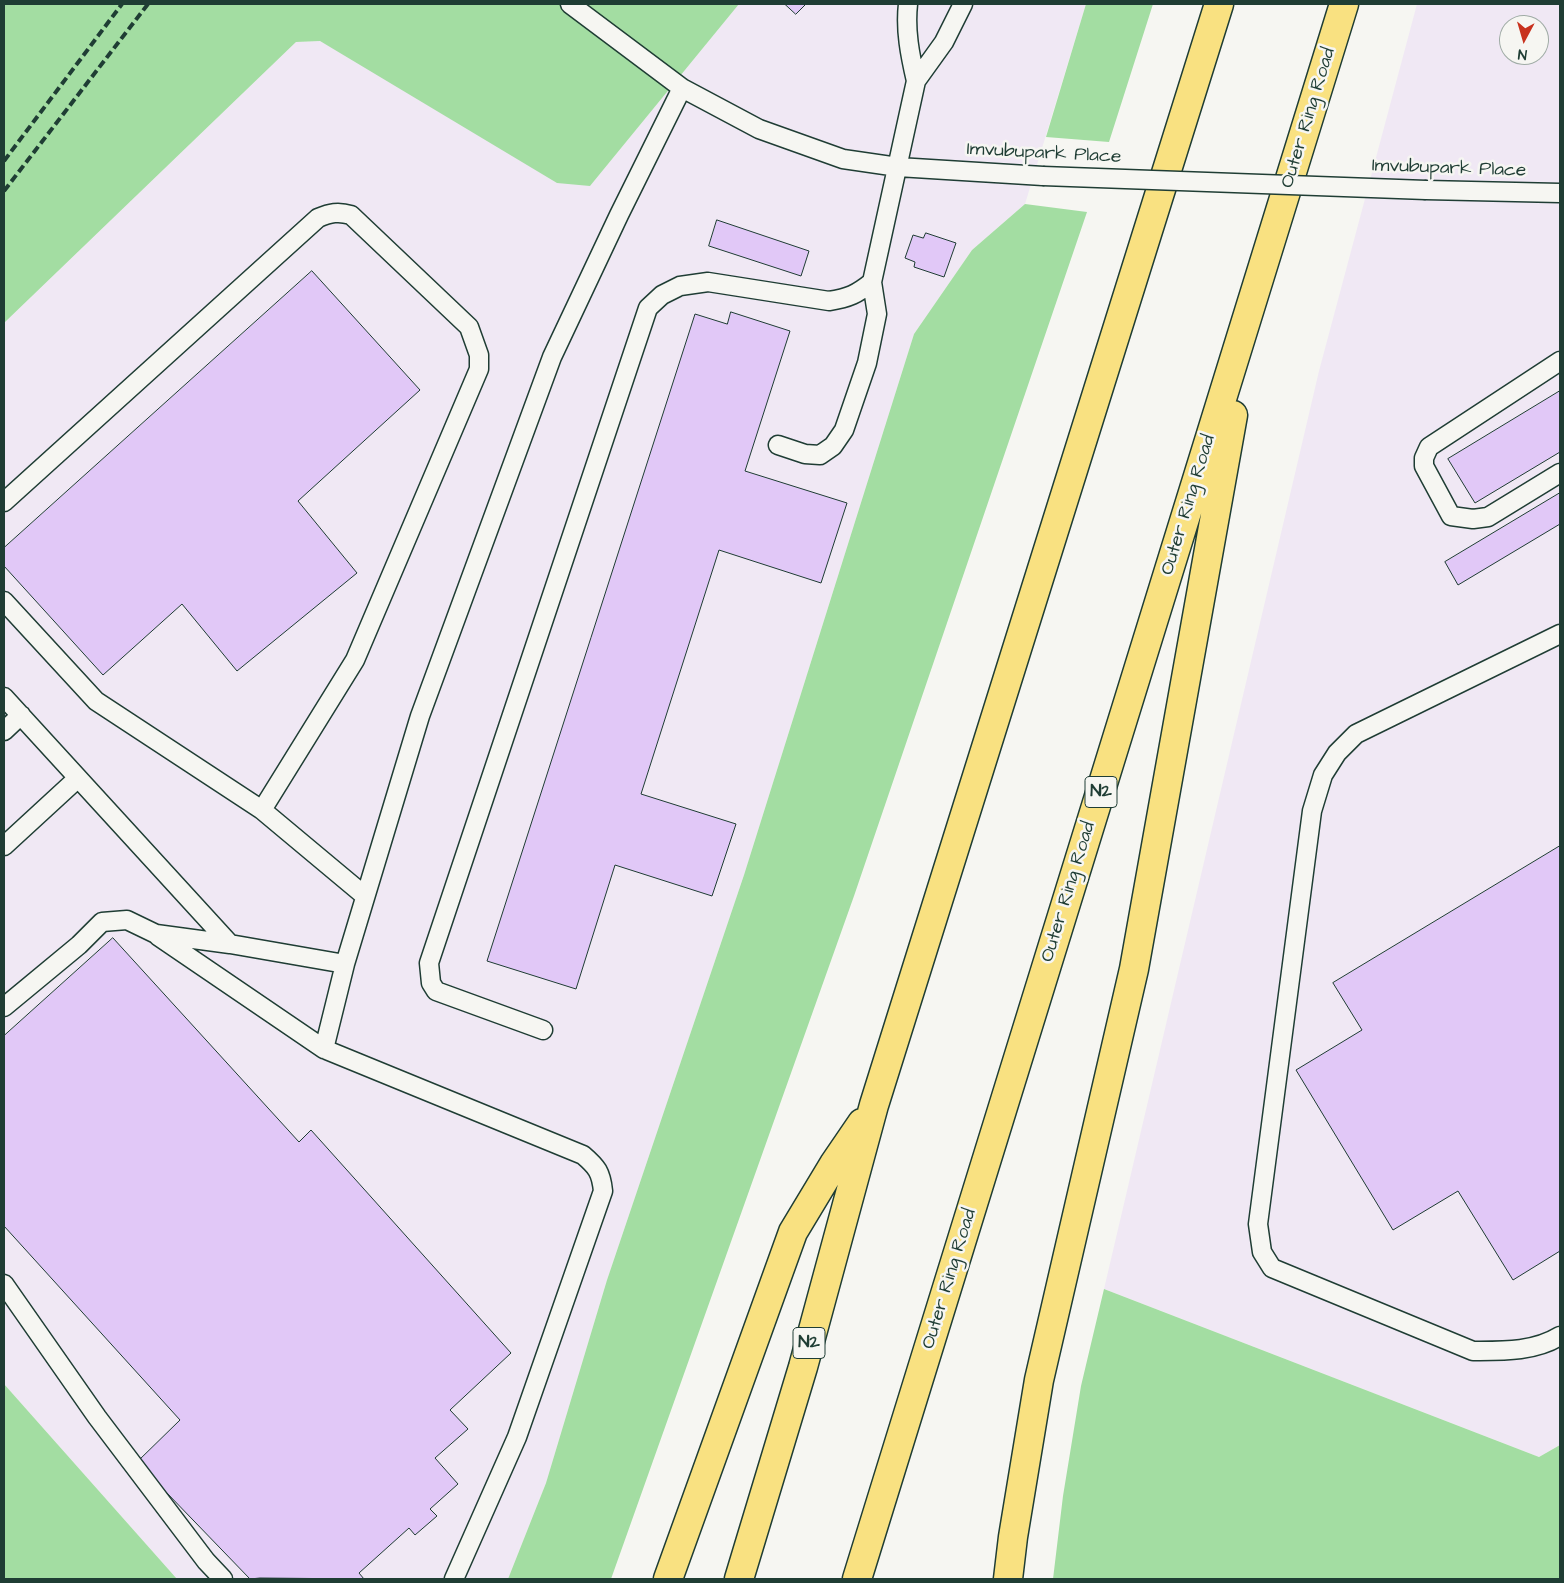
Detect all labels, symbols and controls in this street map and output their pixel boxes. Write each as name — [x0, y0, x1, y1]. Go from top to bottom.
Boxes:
north arrow — [1499, 15, 1549, 65]
text: N — [1517, 44, 1528, 64]
street label: Outer Ring Road — [1277, 45, 1341, 191]
street label: Imvubupark Place — [966, 139, 1122, 169]
street label: Imvubupark Place — [1371, 155, 1527, 183]
street label: Outer Ring Road — [1157, 432, 1221, 578]
road number: N2 — [1085, 776, 1117, 808]
street label: Outer Ring Road — [1037, 819, 1101, 965]
street label: Outer Ring Road — [918, 1206, 982, 1352]
road number: N2 — [793, 1328, 825, 1359]

